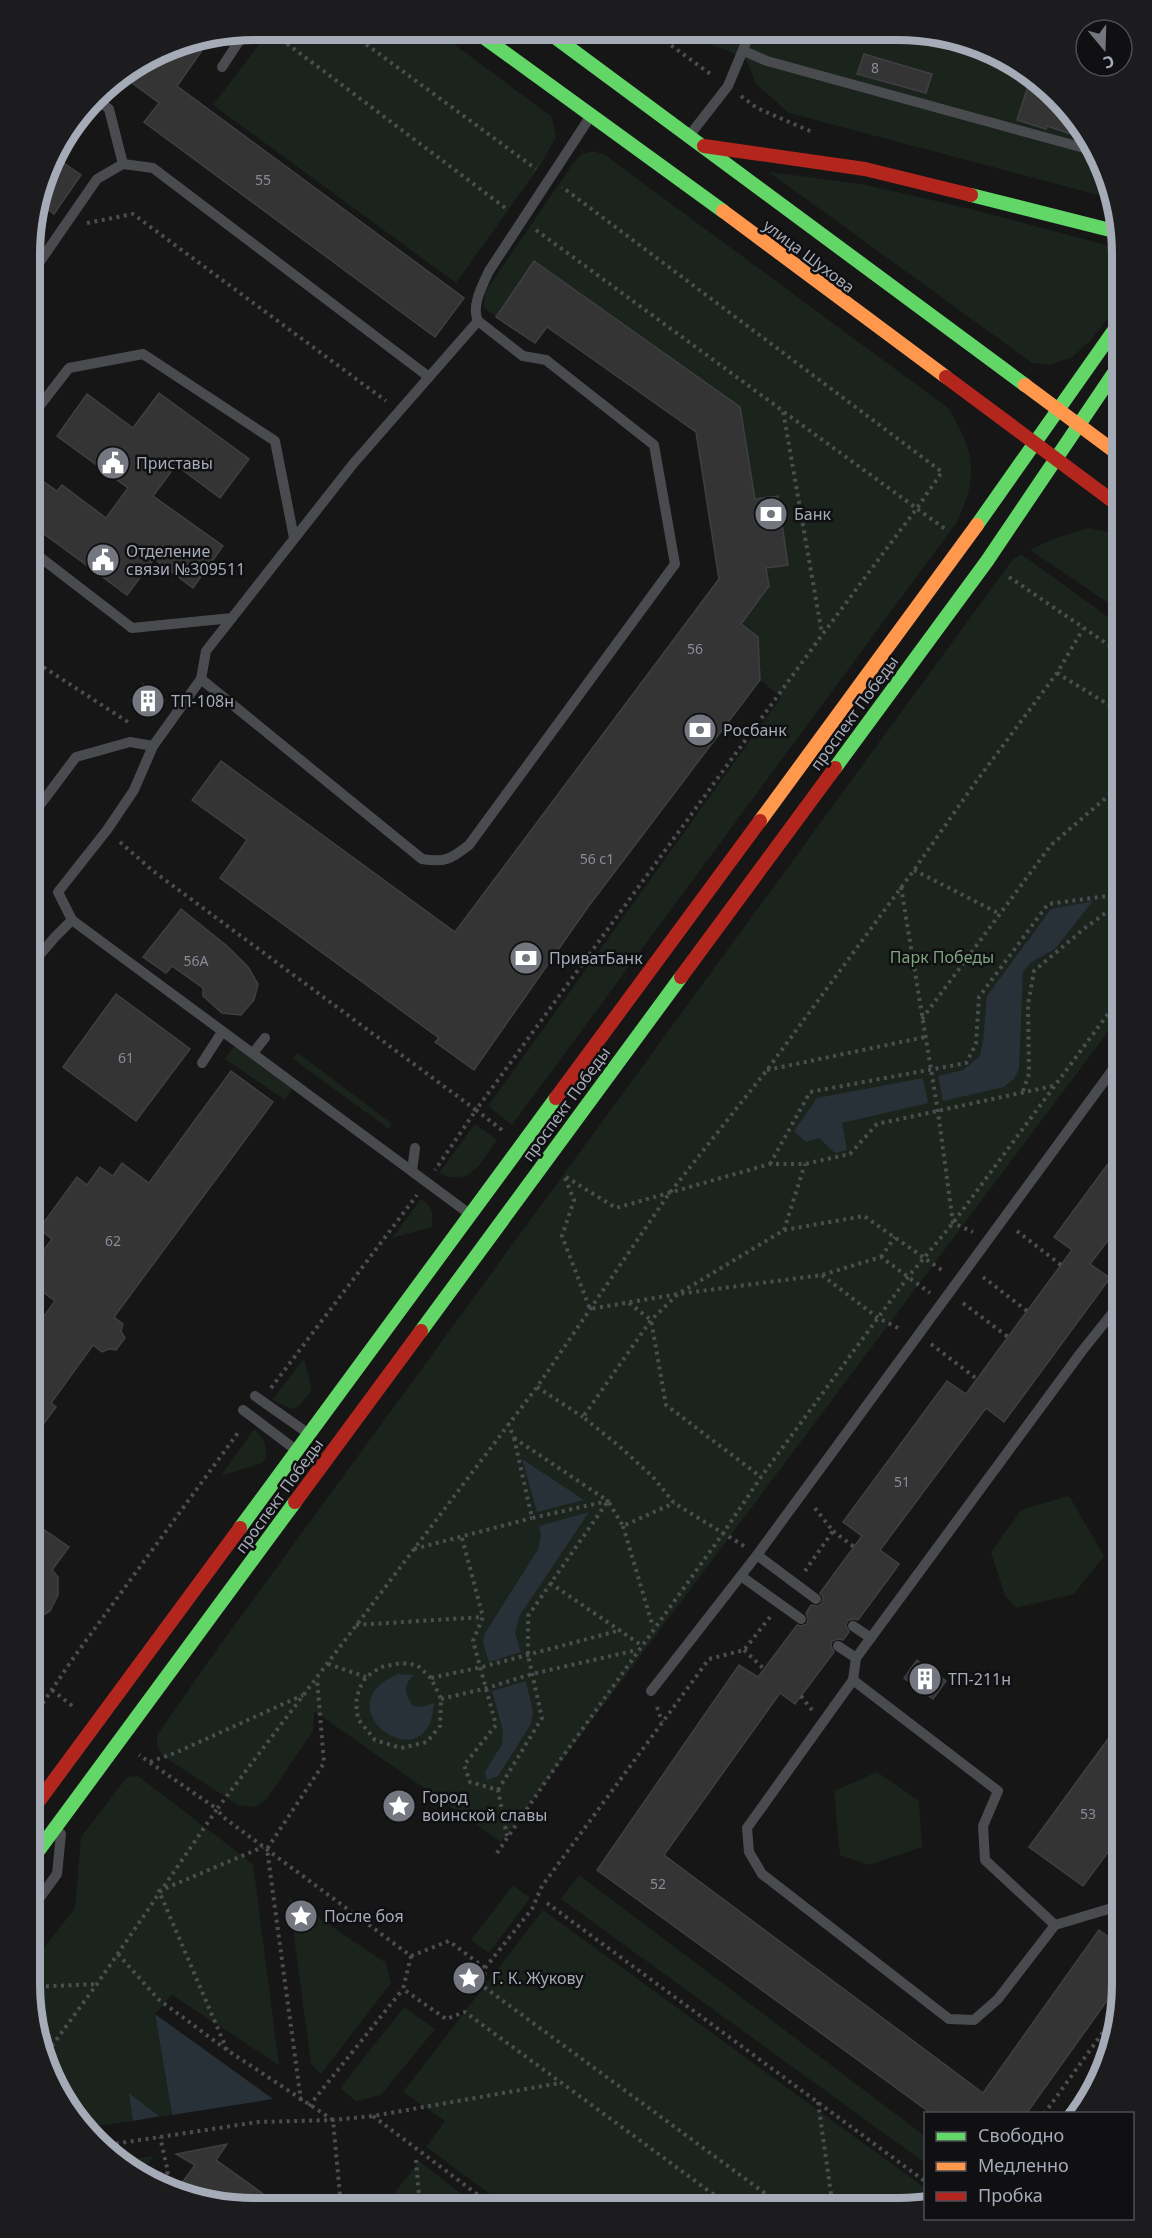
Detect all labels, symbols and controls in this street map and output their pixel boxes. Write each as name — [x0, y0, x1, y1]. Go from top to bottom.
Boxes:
north arrow — [1074, 18, 1134, 78]
text: С — [1100, 50, 1117, 74]
house number: 8 — [871, 58, 879, 77]
house number: 55 — [255, 170, 271, 189]
street label: улица Шухова — [759, 214, 859, 298]
public building icon: Приставы — [95, 445, 131, 481]
place label: Приставы — [136, 452, 213, 474]
bank icon: Банк — [753, 496, 789, 532]
place label: Банк — [794, 503, 832, 525]
place label: Отделение связи №309511 — [126, 540, 245, 580]
public building icon: Отделение связи №309511 — [85, 542, 121, 578]
house number: 56 — [687, 639, 703, 658]
street label: проспект Победы — [805, 651, 903, 775]
building icon: ТП-108н — [130, 683, 166, 719]
place label: ТП-108н — [171, 690, 234, 712]
bank icon: Росбанк — [682, 712, 718, 748]
place label: Росбанк — [723, 719, 787, 741]
house number: 56 с1 — [580, 849, 614, 868]
bank icon: ПриватБанк — [508, 940, 544, 976]
park label: Парк Победы — [890, 946, 994, 968]
place label: ПриватБанк — [549, 947, 643, 969]
house number: 56А — [184, 951, 209, 970]
street label: проспект Победы — [517, 1042, 615, 1166]
house number: 61 — [118, 1048, 134, 1067]
house number: 62 — [105, 1231, 121, 1250]
street label: проспект Победы — [230, 1434, 328, 1558]
house number: 51 — [894, 1472, 910, 1491]
building icon: ТП-211н — [907, 1661, 943, 1697]
place label: ТП-211н — [948, 1668, 1011, 1690]
place label: Город воинской славы — [422, 1786, 547, 1826]
place icon: Город воинской славы — [381, 1788, 417, 1824]
house number: 53 — [1080, 1804, 1096, 1823]
house number: 52 — [650, 1874, 666, 1893]
place icon: После боя — [283, 1898, 319, 1934]
place label: После боя — [324, 1905, 404, 1927]
place icon: Г. К. Жукову — [451, 1960, 487, 1996]
place label: Г. К. Жукову — [492, 1967, 584, 1989]
legend — [924, 2112, 1134, 2220]
text: Свободно — [978, 2123, 1064, 2147]
text: Медленно — [978, 2153, 1069, 2177]
text: Пробка — [978, 2183, 1043, 2207]

